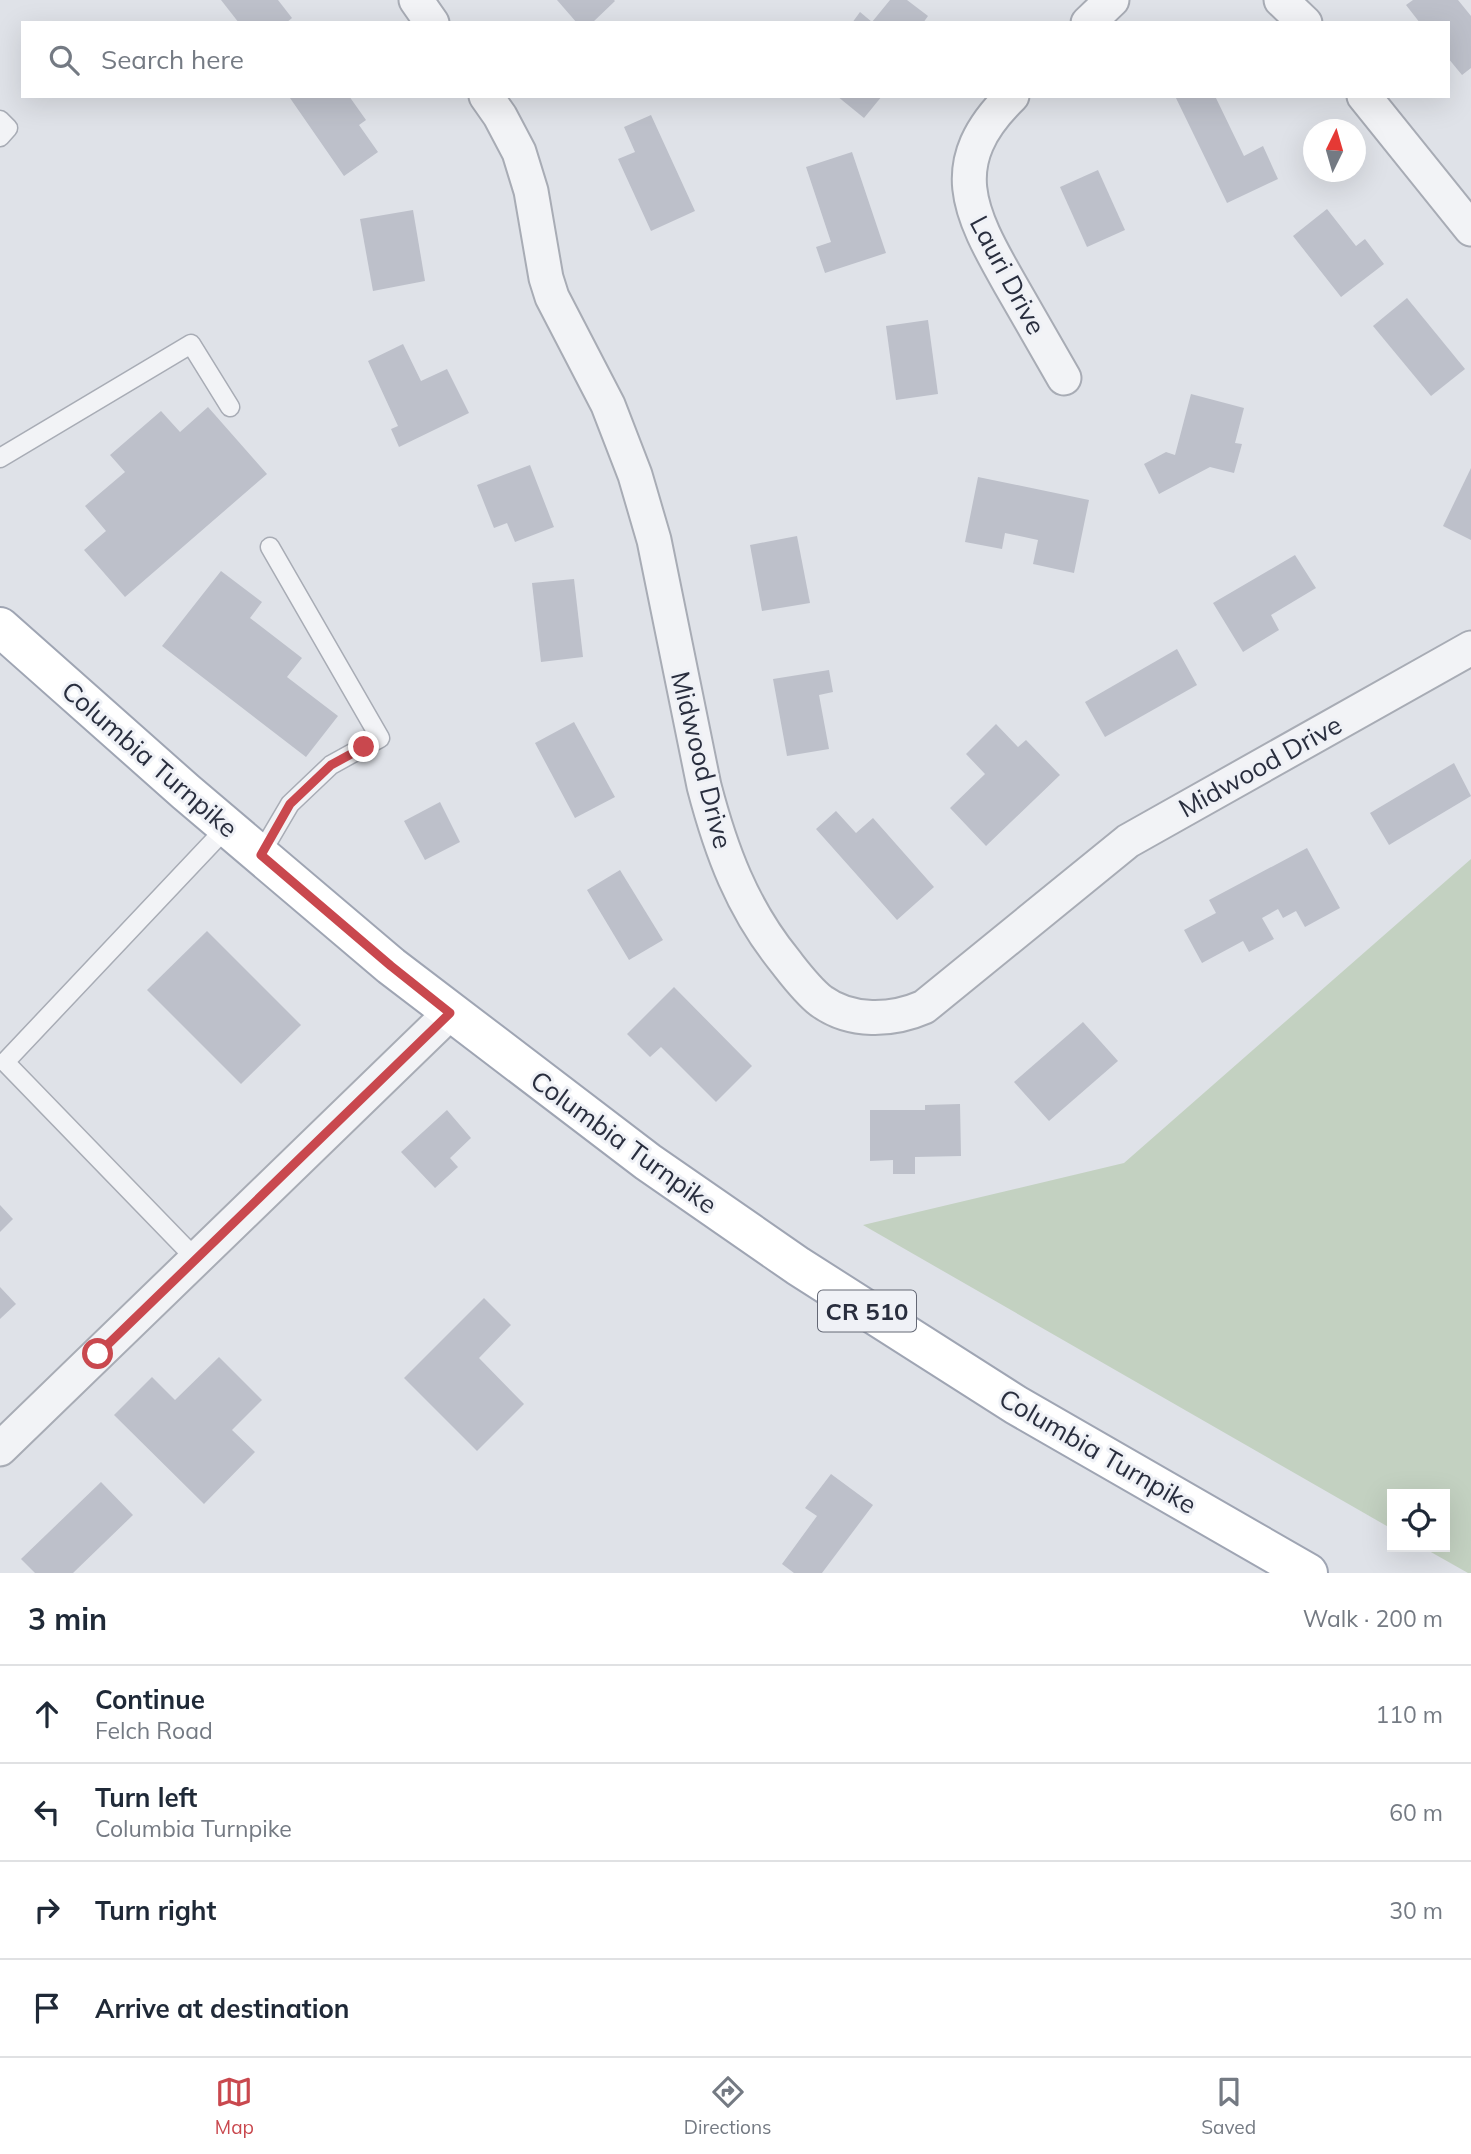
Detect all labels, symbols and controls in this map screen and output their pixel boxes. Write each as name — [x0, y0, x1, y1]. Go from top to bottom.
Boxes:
search box — [21, 21, 1450, 98]
icon: search — [45, 41, 83, 79]
text: Search here — [101, 43, 244, 76]
north arrow — [1303, 119, 1366, 182]
street label: Lauri Drive — [963, 210, 1053, 340]
street label: Midwood Drive — [664, 668, 740, 852]
street label: Columbia Turnpike — [55, 674, 245, 844]
street label: Midwood Drive — [1173, 708, 1347, 824]
route end — [348, 731, 379, 762]
street label: Columbia Turnpike — [524, 1063, 724, 1221]
road number: CR 510 — [818, 1290, 916, 1331]
route start — [82, 1338, 113, 1369]
street label: Columbia Turnpike — [993, 1381, 1203, 1521]
map controls — [1387, 1489, 1450, 1552]
button: locate — [1387, 1489, 1450, 1552]
text: 3 min — [28, 1600, 107, 1638]
text: Walk · 200 m — [1303, 1604, 1443, 1633]
text: Continue — [95, 1683, 205, 1716]
icon: ahead — [28, 1695, 66, 1733]
text: 110 m — [1375, 1700, 1443, 1729]
text: Felch Road — [95, 1716, 213, 1745]
text: Turn left — [95, 1781, 197, 1814]
icon: left — [28, 1793, 66, 1831]
text: 60 m — [1389, 1798, 1443, 1827]
text: Columbia Turnpike — [95, 1814, 292, 1843]
icon: right — [28, 1891, 66, 1929]
text: Turn right — [95, 1894, 216, 1927]
text: 30 m — [1389, 1896, 1443, 1925]
icon: arrive — [28, 1989, 66, 2027]
text: Arrive at destination — [95, 1992, 350, 2025]
tab: Map — [215, 2073, 254, 2139]
tab: Directions — [684, 2073, 772, 2139]
tab: Saved — [1201, 2073, 1256, 2139]

